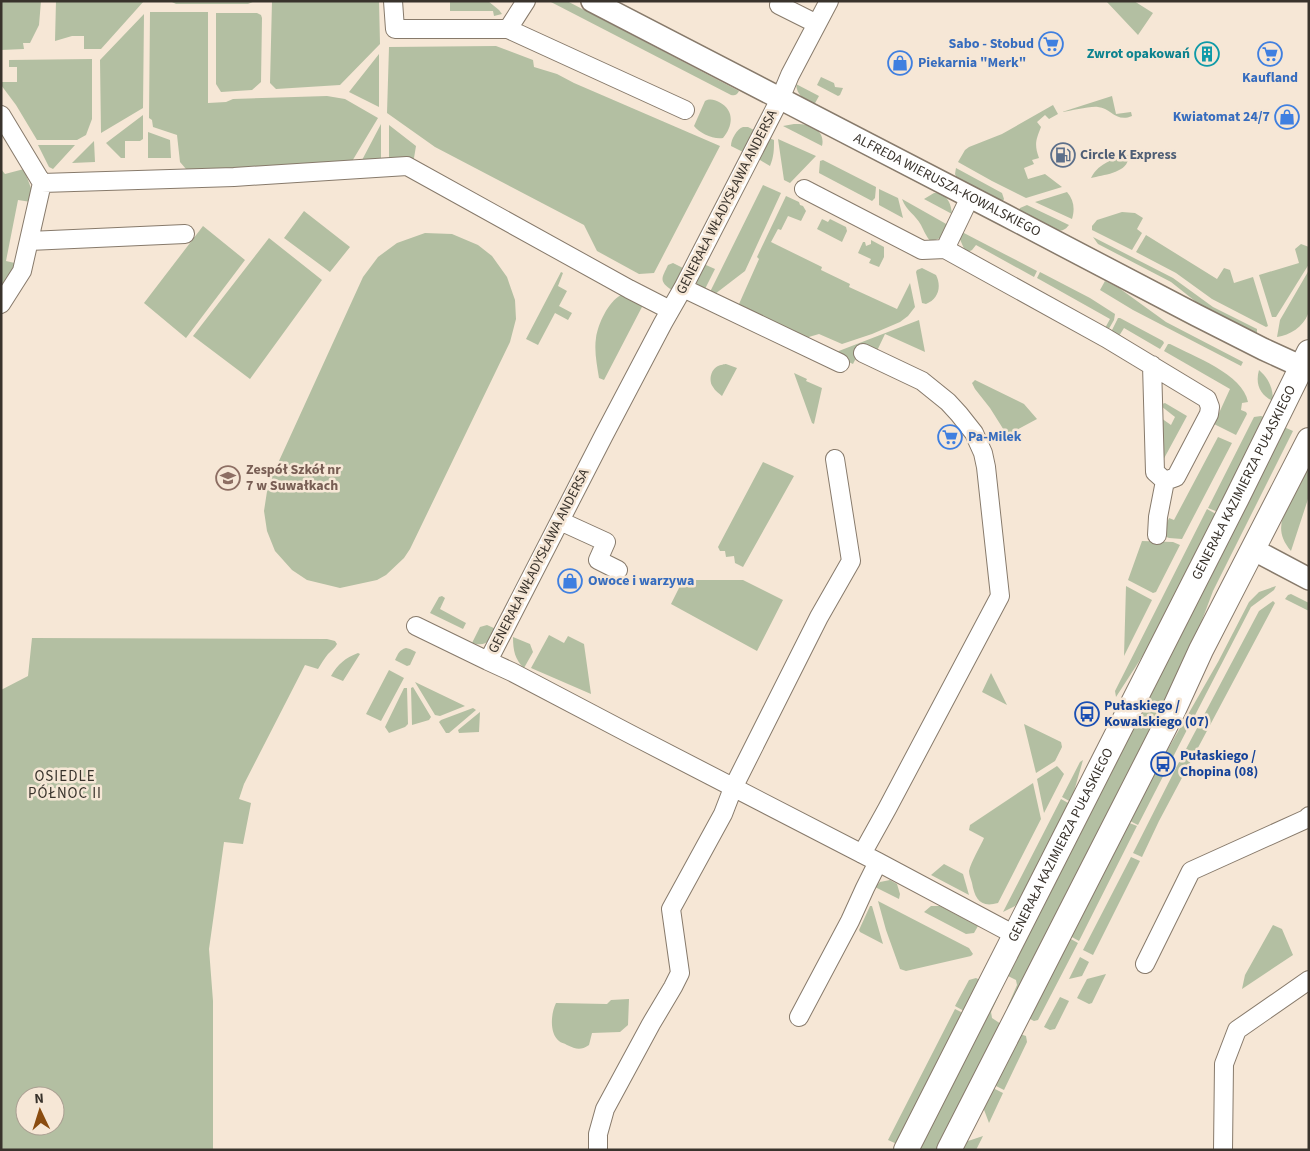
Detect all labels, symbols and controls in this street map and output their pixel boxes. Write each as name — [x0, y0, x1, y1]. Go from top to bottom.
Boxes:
supermarket icon: Sabo - Stobud — [1038, 31, 1064, 57]
place label: Sabo - Stobud — [949, 34, 1034, 54]
building icon: Zwrot opakowań — [1194, 41, 1220, 67]
supermarket icon: Kaufland — [1257, 41, 1283, 67]
place label: Zwrot opakowań — [1087, 44, 1190, 64]
shop icon: Piekarnia "Merk" — [887, 50, 913, 76]
place label: Piekarnia "Merk" — [918, 53, 1026, 73]
place label: Kaufland — [1242, 68, 1298, 88]
shop icon: Kwiatomat 24/7 — [1274, 104, 1300, 130]
street label: GENERAŁA WŁADYSŁAWA ANDERSA — [672, 106, 783, 298]
place label: Kwiatomat 24/7 — [1173, 107, 1270, 127]
street label: ALFREDA WIERUSZA-KOWALSKIEGO — [850, 128, 1044, 242]
fuel station icon: Circle K Express — [1050, 142, 1076, 168]
place label: Circle K Express — [1080, 145, 1177, 165]
street label: GENERAŁA KAZIMIERZA PUŁASKIEGO — [1187, 382, 1301, 584]
supermarket icon: Pa-Milek — [937, 424, 963, 450]
place label: Pa-Milek — [968, 427, 1022, 447]
place label: Zespół Szkół nr 7 w Suwałkach — [246, 460, 341, 496]
school or university icon: Zespół Szkół nr 7 w Suwałkach — [215, 465, 241, 491]
street label: GENERAŁA WŁADYSŁAWA ANDERSA — [484, 465, 595, 657]
shop icon: Owoce i warzywa — [557, 568, 583, 594]
place label: Owoce i warzywa — [588, 571, 694, 591]
place label: Pułaskiego / Kowalskiego (07) — [1104, 696, 1209, 732]
bus stop icon: Pułaskiego / Kowalskiego (07) — [1074, 701, 1100, 727]
street label: GENERAŁA KAZIMIERZA PUŁASKIEGO — [1003, 745, 1118, 946]
place label: Pułaskiego / Chopina (08) — [1180, 746, 1258, 782]
bus stop icon: Pułaskiego / Chopina (08) — [1150, 751, 1176, 777]
district label: OSIEDLE PÓŁNOC II — [28, 766, 102, 804]
north arrow — [15, 1086, 65, 1136]
text: N — [34, 1089, 45, 1109]

